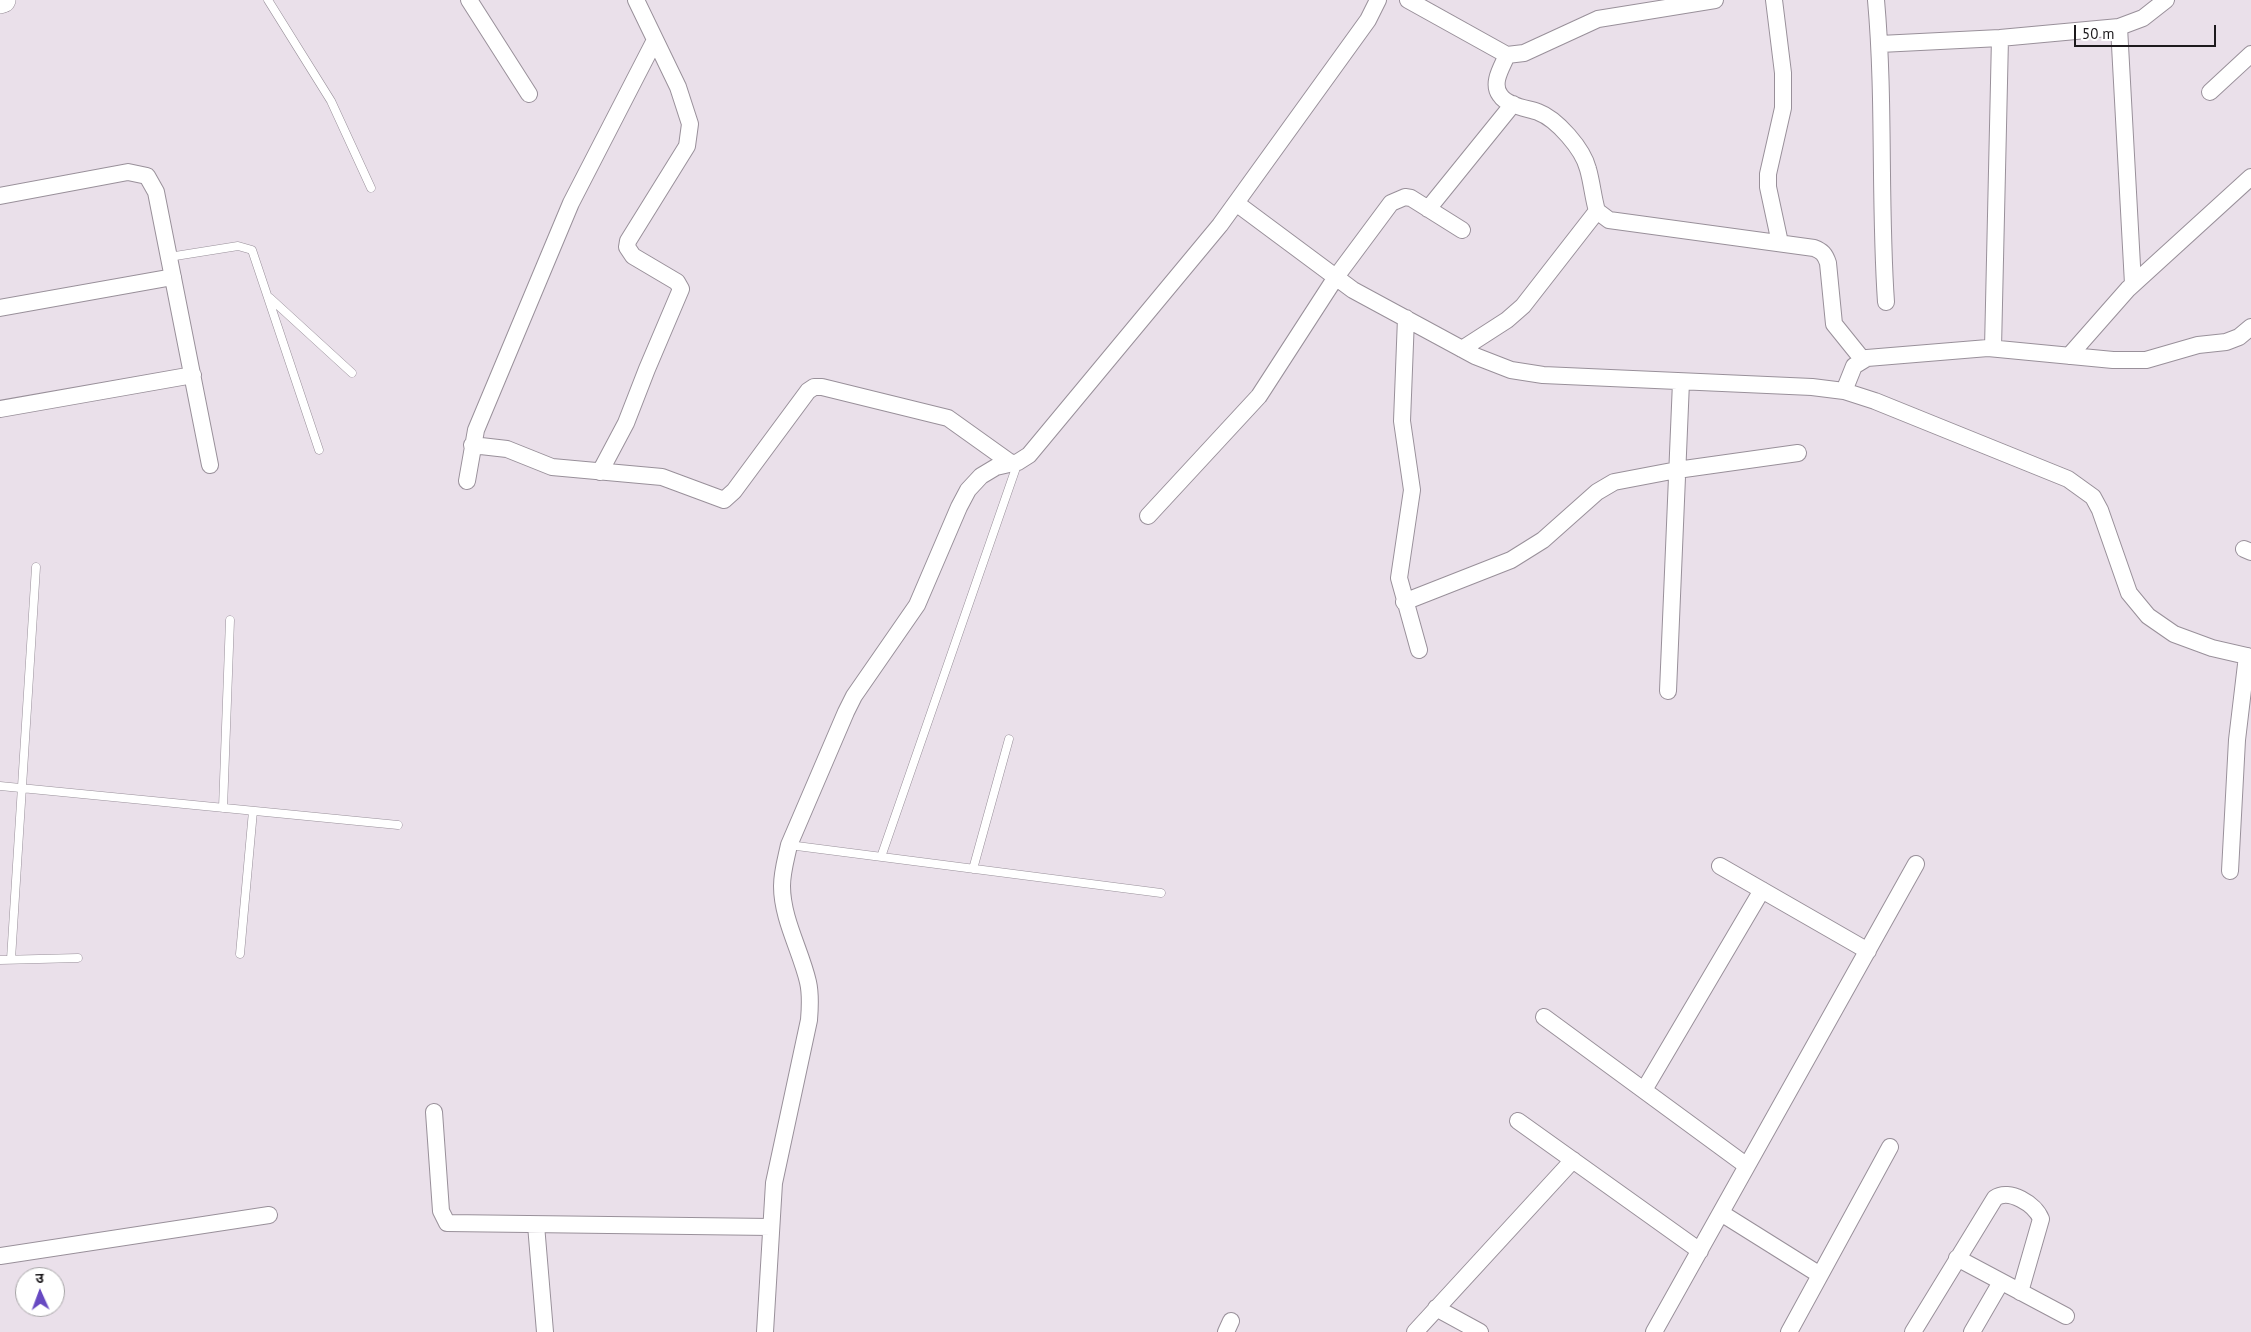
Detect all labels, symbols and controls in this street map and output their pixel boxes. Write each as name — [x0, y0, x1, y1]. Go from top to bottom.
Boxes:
scale bar — [2076, 15, 2218, 47]
text: 50 m — [2082, 24, 2115, 43]
north arrow — [15, 1267, 65, 1317]
text: उ — [35, 1269, 44, 1287]

